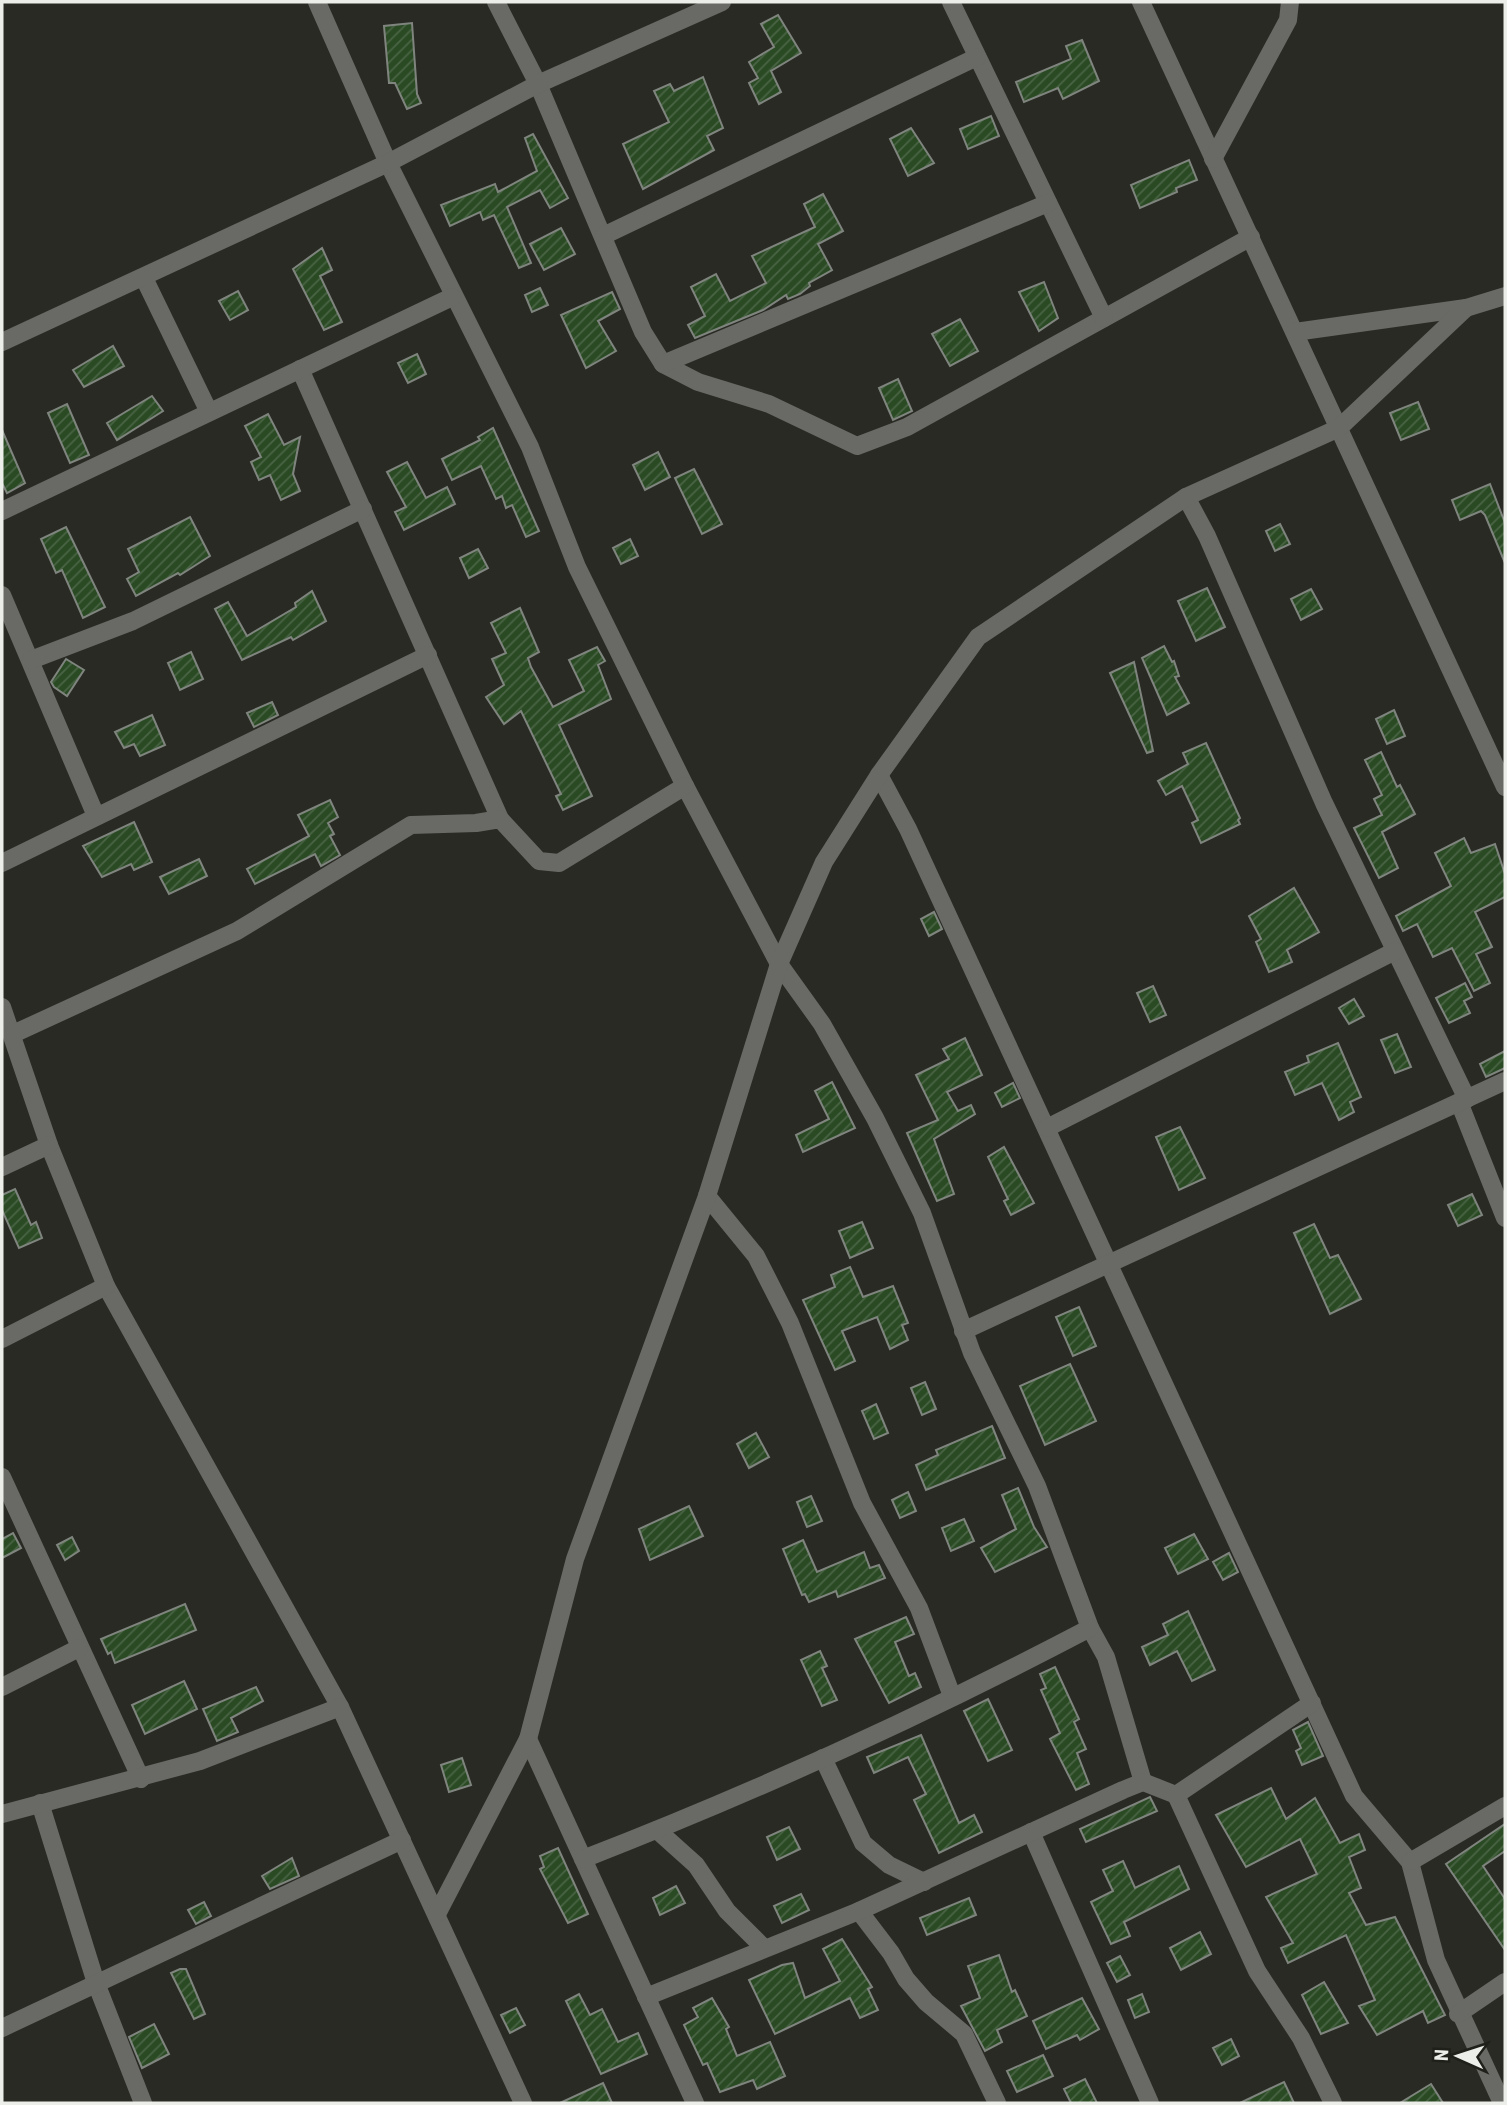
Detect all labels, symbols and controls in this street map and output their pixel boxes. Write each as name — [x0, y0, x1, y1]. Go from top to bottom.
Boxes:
north arrow — [1423, 2021, 1493, 2091]
text: N — [1430, 2049, 1453, 2062]

